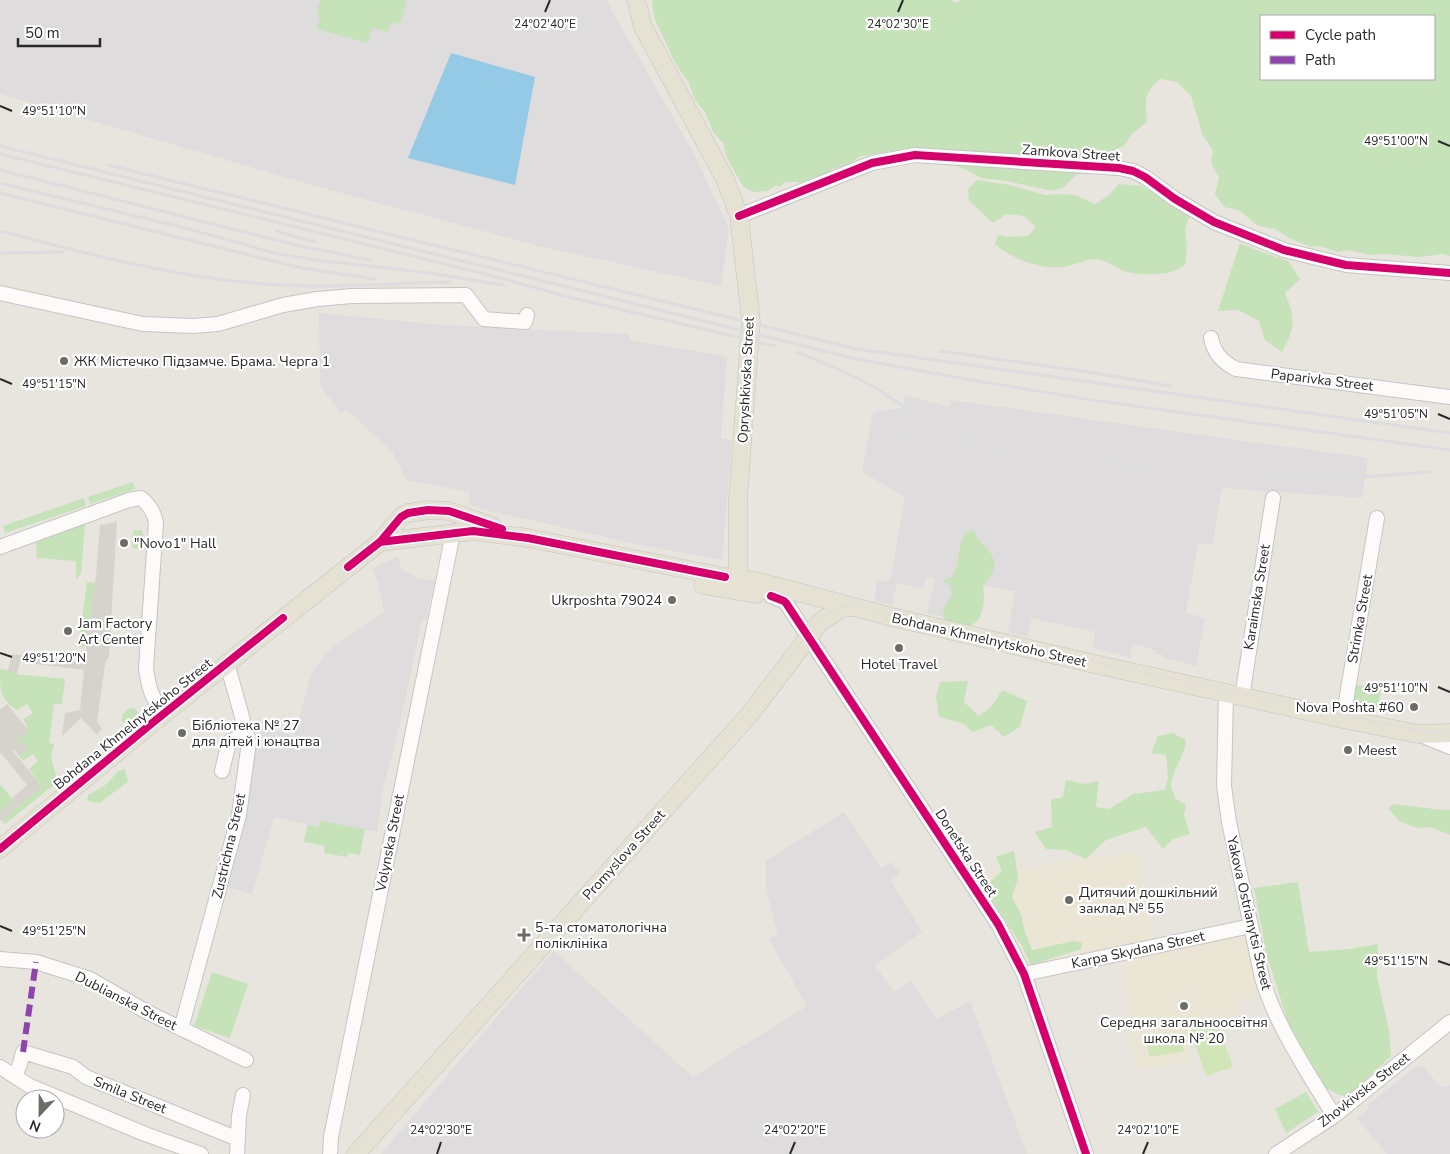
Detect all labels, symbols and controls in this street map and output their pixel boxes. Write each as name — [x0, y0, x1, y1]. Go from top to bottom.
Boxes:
scale bar — [18, 15, 100, 47]
legend — [1260, 15, 1435, 80]
text: 24°02'40"E — [514, 16, 576, 32]
text: 24°02'30"E — [867, 16, 929, 32]
text: 50 m — [25, 23, 60, 43]
text: Cycle path — [1305, 25, 1376, 45]
text: Path — [1305, 50, 1336, 70]
text: 49°51'10"N — [22, 103, 86, 119]
text: 49°51'00"N — [1364, 133, 1428, 149]
street label: Zamkova Street — [1021, 140, 1121, 166]
street label: Opryshkivska Street — [733, 316, 759, 444]
place label: ЖК Містечко Підзамче. Брама. Черга 1 — [74, 352, 330, 371]
marker: ЖК Містечко Підзамче. Брама. Черга 1 — [58, 355, 70, 367]
street label: Paparivka Street — [1270, 364, 1374, 396]
text: 49°51'15"N — [22, 376, 86, 392]
text: 49°51'05"N — [1364, 406, 1428, 422]
place label: "Novo1" Hall — [134, 534, 217, 553]
marker: "Novo1" Hall — [118, 537, 130, 549]
street label: Karaimska Street — [1239, 543, 1275, 651]
street label: Strimka Street — [1343, 573, 1377, 665]
place label: Ukrposhta 79024 — [551, 591, 662, 610]
marker: Ukrposhta 79024 — [666, 594, 678, 606]
street label: Bohdana Khmelnytskoho Street — [890, 608, 1088, 672]
place label: Jam Factory Art Center — [77, 614, 153, 649]
marker: Jam Factory Art Center — [62, 625, 74, 637]
marker: Hotel Travel — [893, 642, 905, 654]
text: 49°51'20"N — [22, 650, 86, 666]
street label: Bohdana Khmelnytskoho Street — [50, 654, 216, 794]
place label: Hotel Travel — [861, 655, 938, 674]
text: 49°51'10"N — [1364, 680, 1428, 696]
place label: Nova Poshta #60 — [1296, 698, 1404, 717]
marker: Nova Poshta #60 — [1408, 701, 1420, 713]
place label: Бібліотека № 27 для дітей і юнацтва — [192, 716, 320, 751]
marker: Бібліотека № 27 для дітей і юнацтва — [176, 727, 188, 739]
place label: Meest — [1358, 741, 1397, 760]
marker: Meest — [1342, 744, 1354, 756]
street label: Zustrichna Street — [208, 791, 250, 900]
street label: Volynska Street — [371, 793, 409, 894]
street label: Donetska Street — [930, 805, 1002, 901]
street label: Promyslova Street — [578, 806, 670, 904]
street label: Yakova Ostrianytsi Street — [1222, 833, 1276, 992]
place label: Дитячий дошкільний заклад № 55 — [1079, 883, 1218, 918]
marker: Дитячий дошкільний заклад № 55 — [1063, 894, 1075, 906]
place label: 5-та стоматологічна поліклініка — [535, 918, 667, 953]
text: 49°51'25"N — [22, 923, 86, 939]
street label: Karpa Skydana Street — [1070, 927, 1206, 973]
marker: 5-та стоматологічна поліклініка — [517, 928, 531, 942]
text: 49°51'15"N — [1364, 953, 1428, 969]
street label: Dublianska Street — [72, 967, 180, 1035]
marker: Середня загальноосвітня школа № 20 — [1178, 1000, 1190, 1012]
place label: Середня загальноосвітня школа № 20 — [1100, 1013, 1268, 1048]
street label: Zhovkivska Street — [1314, 1048, 1414, 1132]
street label: Smila Street — [91, 1072, 169, 1118]
north arrow — [15, 1089, 65, 1139]
text: N — [27, 1115, 44, 1136]
text: 24°02'30"E — [410, 1122, 472, 1138]
text: 24°02'20"E — [764, 1122, 826, 1138]
text: 24°02'10"E — [1117, 1122, 1179, 1138]

